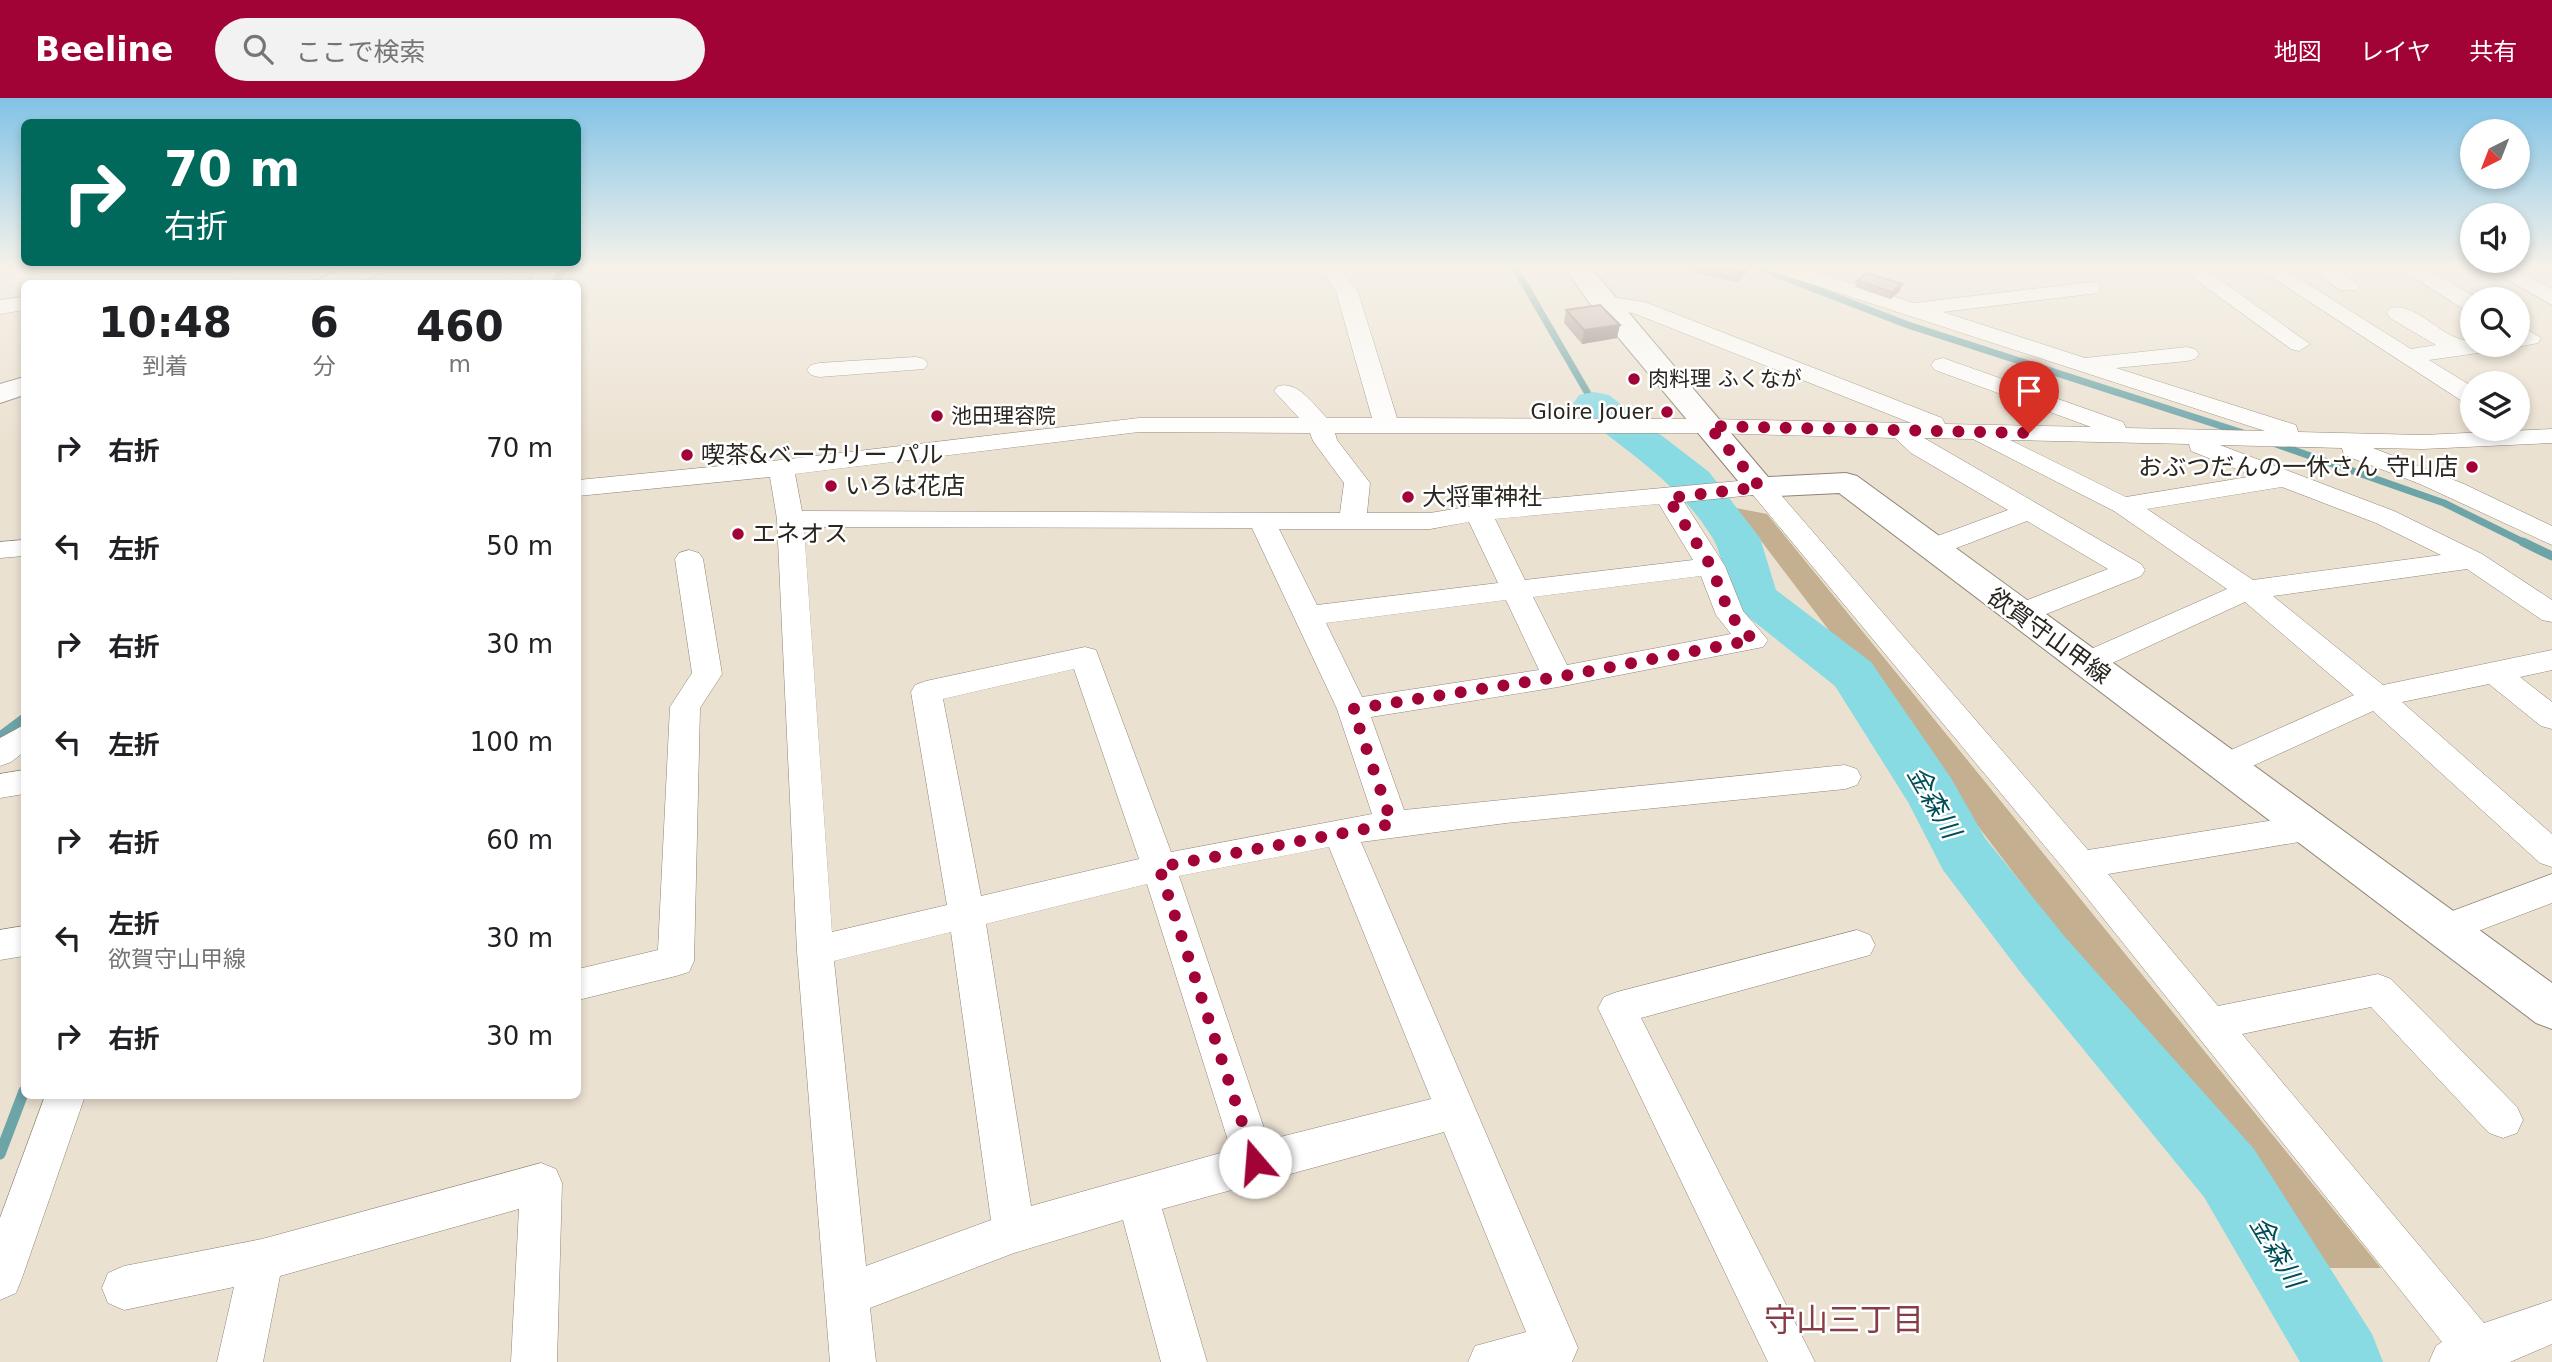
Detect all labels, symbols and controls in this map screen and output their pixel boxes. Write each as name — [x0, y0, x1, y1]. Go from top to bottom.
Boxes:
search box — [215, 18, 705, 81]
text: Beeline — [35, 30, 173, 69]
icon: search — [239, 30, 277, 68]
text: ここで検索 — [295, 37, 425, 67]
text: 地図 — [2274, 38, 2322, 66]
text: レイヤ — [2360, 38, 2431, 66]
text: 共有 — [2469, 38, 2517, 66]
north arrow — [2460, 119, 2530, 189]
map controls — [2460, 119, 2530, 441]
text: 70 m — [164, 141, 300, 198]
icon: right — [49, 147, 140, 238]
button: sound — [2460, 203, 2530, 273]
text: 右折 — [164, 207, 228, 245]
button: search — [2460, 287, 2530, 357]
text: 10:48 — [98, 298, 232, 347]
text: 6 — [309, 298, 339, 347]
text: 460 — [416, 302, 504, 351]
text: m — [449, 351, 471, 377]
text: 到着 — [142, 353, 188, 379]
text: 分 — [313, 353, 336, 379]
pin — [1999, 361, 2059, 433]
place label: 肉料理 ふくなが — [1648, 367, 1802, 391]
marker: 肉料理 ふくなが — [1626, 371, 1642, 387]
button: layers — [2460, 371, 2530, 441]
icon: arrive — [2010, 372, 2048, 410]
place label: Gloire Jouer — [1531, 400, 1653, 424]
place label: 池田理容院 — [951, 404, 1056, 428]
marker: Gloire Jouer — [1659, 404, 1675, 420]
marker: 池田理容院 — [929, 408, 945, 424]
icon: right — [49, 429, 87, 467]
text: 70 m — [486, 433, 553, 463]
text: 右折 — [108, 436, 160, 466]
place label: 喫茶&ベーカリー パル — [701, 441, 943, 469]
marker: 喫茶&ベーカリー パル — [679, 447, 695, 463]
place label: おぶつだんの一休さん 守山店 — [2138, 453, 2458, 481]
marker: おぶつだんの一休さん 守山店 — [2464, 459, 2480, 475]
place label: いろは花店 — [845, 472, 965, 500]
marker: いろは花店 — [823, 478, 839, 494]
place label: 大将軍神社 — [1422, 483, 1542, 511]
marker: 大将軍神社 — [1400, 489, 1416, 505]
place label: エネオス — [752, 520, 848, 548]
marker: エネオス — [730, 526, 746, 542]
icon: left — [49, 527, 87, 565]
text: 50 m — [486, 531, 553, 561]
text: 左折 — [108, 534, 160, 564]
street label: 欲賀守山甲線 — [1983, 582, 2115, 690]
icon: right — [49, 625, 87, 663]
text: 30 m — [486, 629, 553, 659]
text: 右折 — [108, 632, 160, 662]
icon: left — [49, 723, 87, 761]
text: 100 m — [470, 727, 553, 757]
text: 左折 — [108, 730, 160, 760]
water label: 金森川 — [1902, 761, 1968, 846]
icon: right — [49, 821, 87, 859]
text: 60 m — [486, 825, 553, 855]
text: 右折 — [108, 828, 160, 858]
text: 左折 — [108, 909, 160, 939]
icon: left — [49, 919, 87, 957]
text: 30 m — [486, 923, 553, 953]
text: 欲賀守山甲線 — [108, 946, 246, 972]
icon: right — [49, 1017, 87, 1055]
text: 30 m — [486, 1021, 553, 1051]
text: 右折 — [108, 1024, 160, 1054]
position arrow — [1218, 1125, 1292, 1199]
water label: 金森川 — [2244, 1211, 2311, 1296]
district label: 守山三丁目 — [1764, 1301, 1924, 1339]

